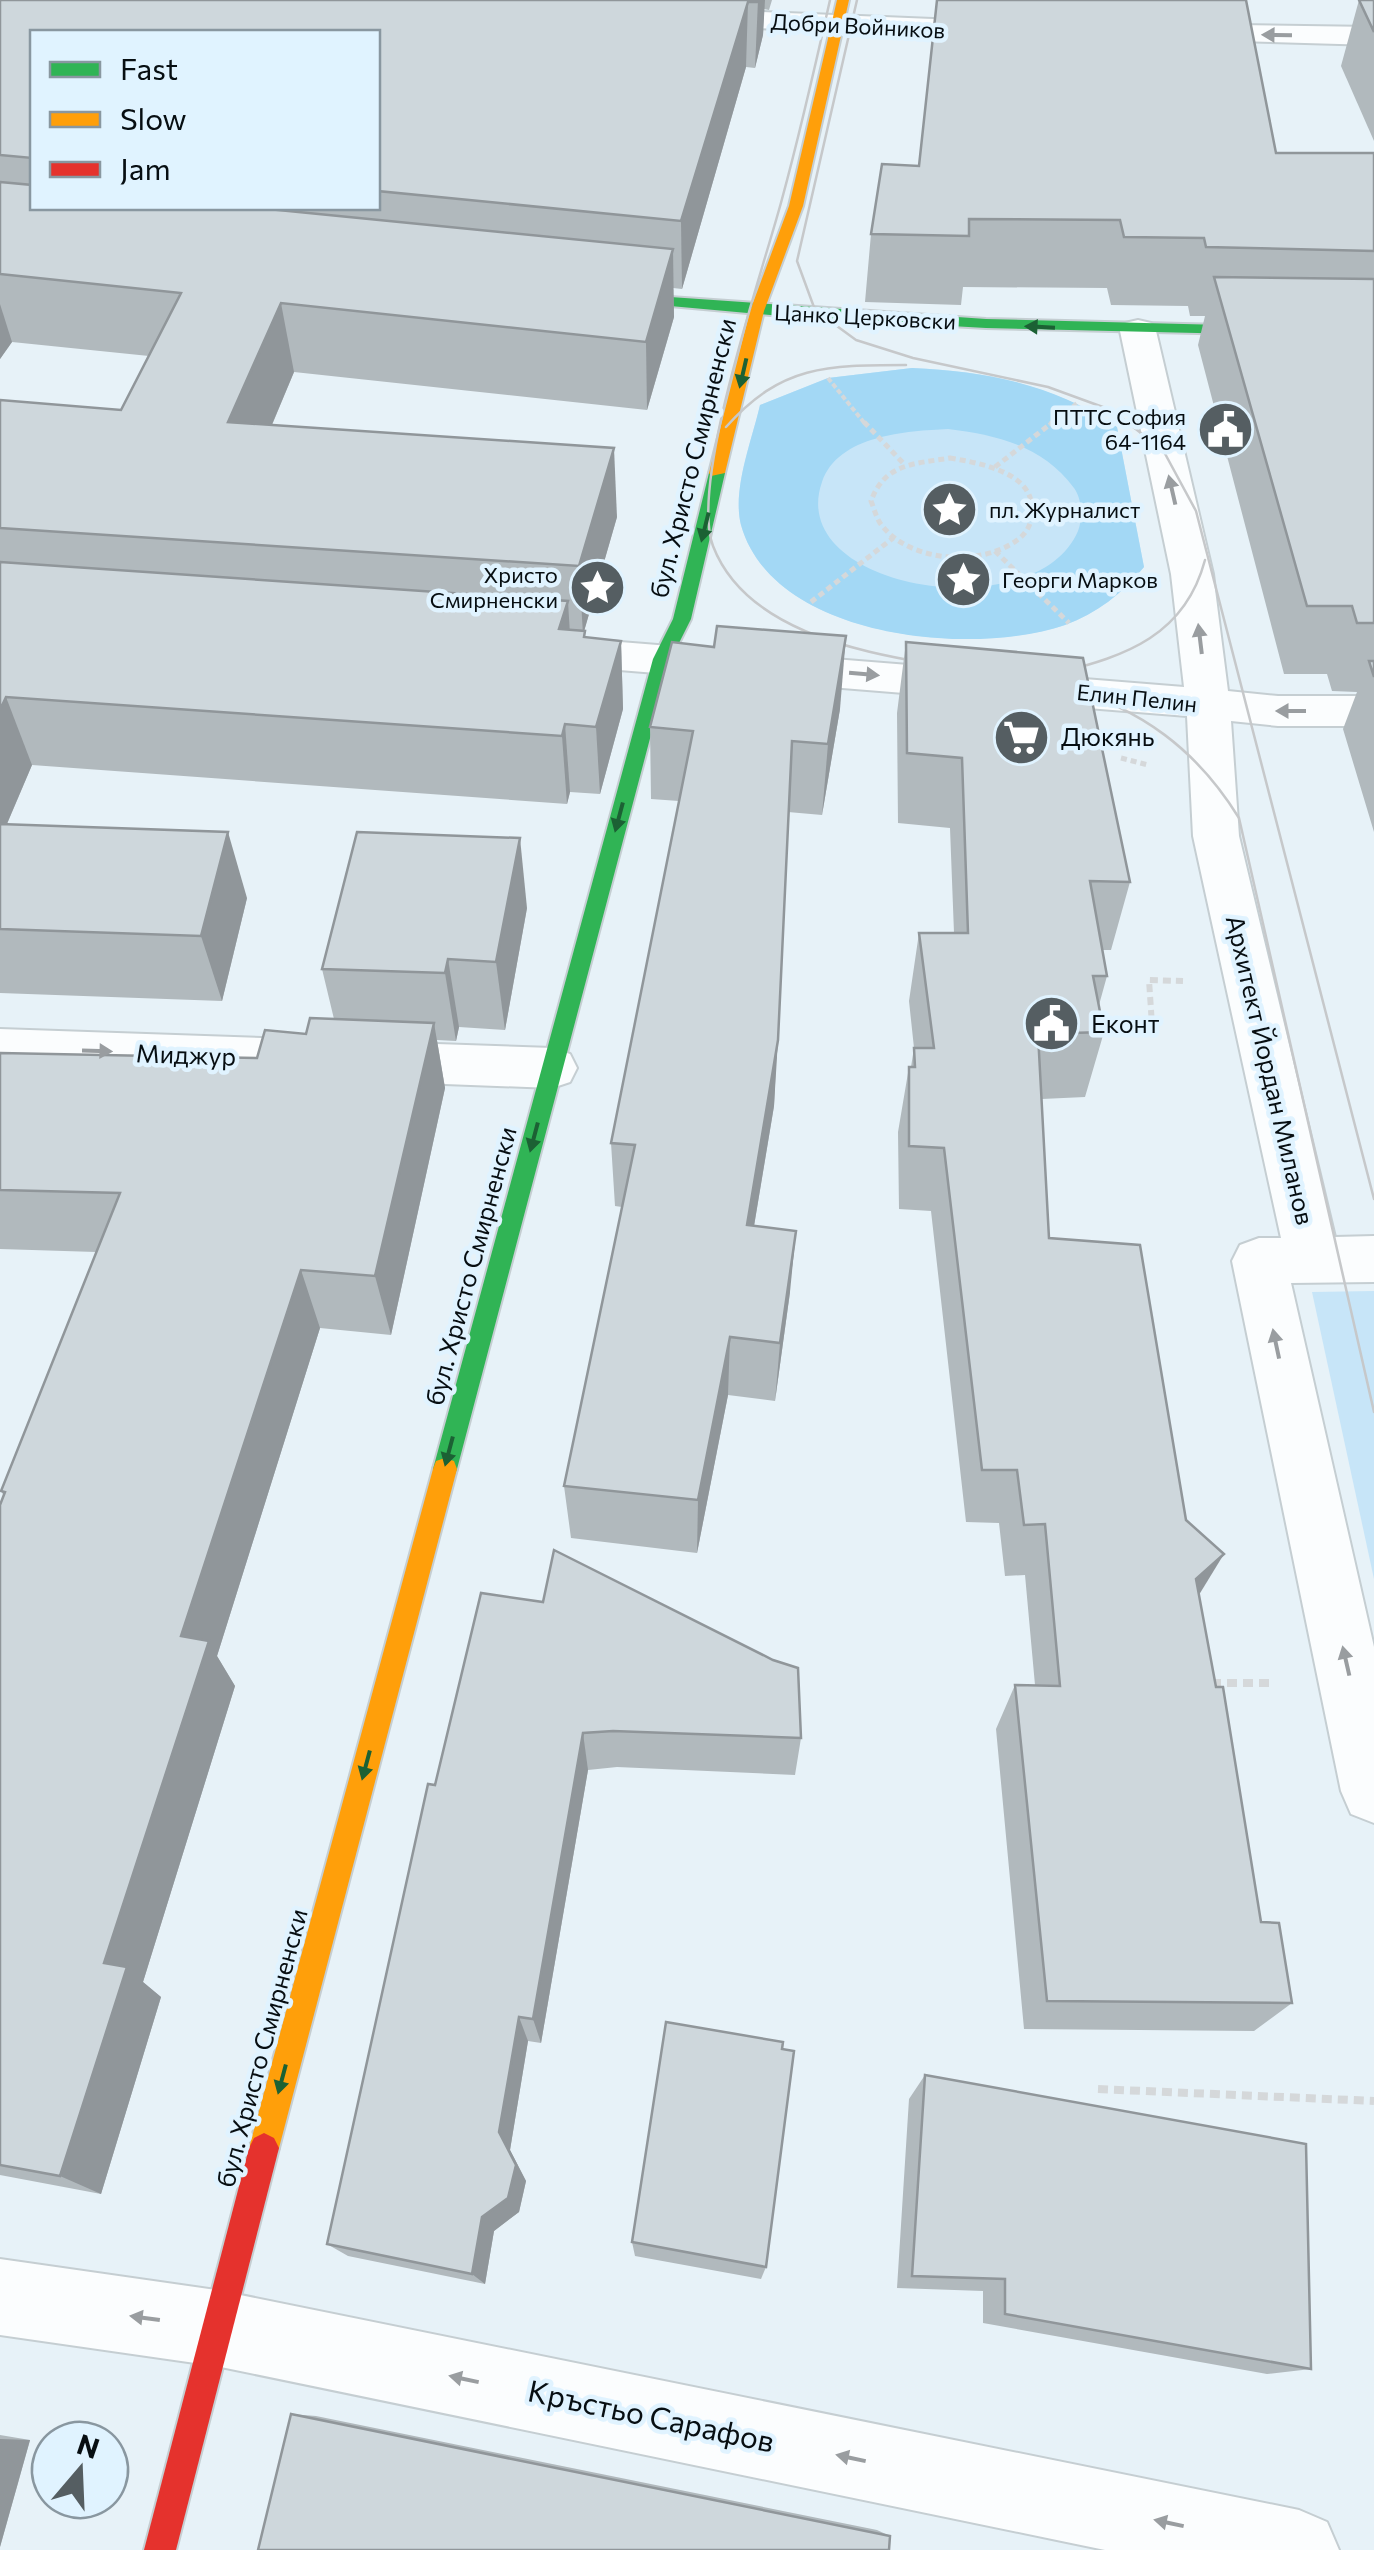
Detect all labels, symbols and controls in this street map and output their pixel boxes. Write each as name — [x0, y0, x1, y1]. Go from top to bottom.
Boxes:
street label: Добри Войников — [770, 7, 946, 44]
one-way arrow — [1260, 26, 1292, 42]
legend — [30, 30, 380, 210]
text: Fast — [120, 49, 178, 86]
text: Slow — [120, 99, 187, 136]
text: Jam — [120, 149, 171, 186]
street label: Цанко Церковски — [773, 298, 957, 335]
street label: бул. Христо Смирненски — [643, 315, 741, 601]
one-way arrow — [1024, 318, 1056, 334]
one-way arrow — [735, 357, 750, 388]
public building icon: ПТТС София 64-1164 — [1195, 400, 1255, 460]
place label: ПТТС София 64-1164 — [1053, 403, 1186, 455]
one-way arrow — [1164, 474, 1180, 505]
place icon: пл. Журналист — [920, 480, 980, 540]
place label: пл. Журналист — [989, 496, 1140, 523]
one-way arrow — [697, 512, 713, 543]
place icon: Георги Марков — [933, 550, 993, 610]
place icon: Христо Смирненски — [567, 558, 627, 618]
place label: Христо Смирненски — [430, 561, 558, 613]
place label: Георги Марков — [1002, 566, 1158, 593]
one-way arrow — [1191, 623, 1207, 655]
one-way arrow — [848, 666, 880, 682]
street label: Елин Пелин — [1075, 678, 1199, 717]
one-way arrow — [1274, 703, 1306, 719]
supermarket icon: Дюкянь — [992, 707, 1052, 767]
place label: Дюкянь — [1061, 721, 1155, 751]
one-way arrow — [610, 802, 626, 833]
street label: Архитект Йордан Миланов — [1221, 912, 1321, 1228]
public building icon: Еконт — [1022, 994, 1082, 1054]
place label: Еконт — [1091, 1008, 1160, 1038]
street label: Миджур — [135, 1037, 237, 1071]
one-way arrow — [82, 1044, 114, 1060]
one-way arrow — [525, 1122, 541, 1153]
street label: бул. Христо Смирненски — [418, 1123, 522, 1408]
one-way arrow — [1268, 1328, 1284, 1359]
one-way arrow — [441, 1436, 457, 1467]
one-way arrow — [1337, 1646, 1353, 1677]
one-way arrow — [357, 1750, 373, 1781]
street label: бул. Христо Смирненски — [209, 1905, 313, 2190]
one-way arrow — [274, 2064, 290, 2095]
one-way arrow — [129, 2310, 160, 2326]
one-way arrow — [448, 2370, 479, 2386]
street label: Кръстьо Сарафов — [525, 2370, 778, 2459]
north arrow — [30, 2420, 130, 2520]
text: N — [73, 2426, 104, 2465]
one-way arrow — [835, 2450, 866, 2466]
one-way arrow — [1154, 2515, 1185, 2531]

